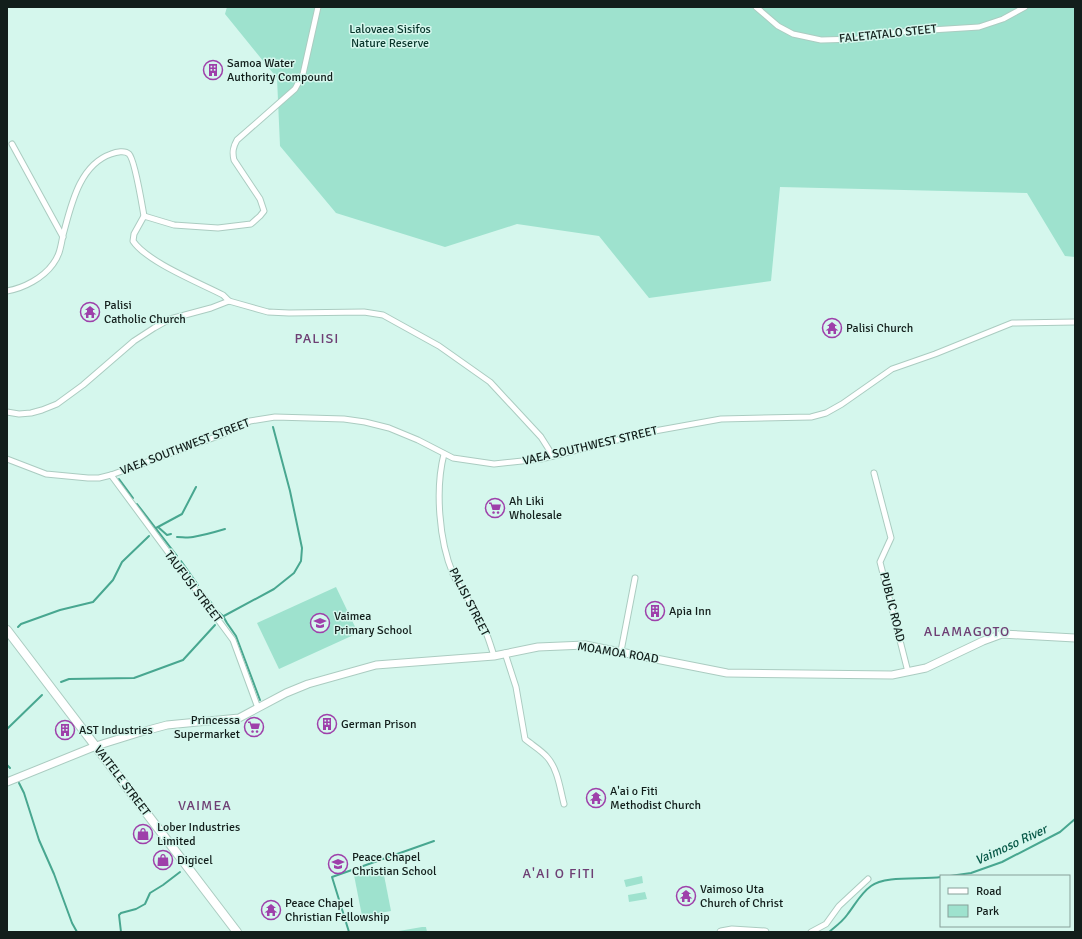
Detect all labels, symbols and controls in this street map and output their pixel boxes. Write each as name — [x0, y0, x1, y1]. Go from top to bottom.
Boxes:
street label: FALETATALO STEET — [838, 21, 938, 47]
park label: Lalovaea Sisifos Nature Reserve — [349, 22, 431, 51]
place label: Samoa Water Authority Compound — [227, 56, 333, 85]
building icon: Samoa Water Authority Compound — [202, 59, 224, 81]
place label: Palisi Catholic Church — [104, 298, 186, 327]
temple icon: Palisi Catholic Church — [79, 301, 101, 323]
temple icon: Palisi Church — [821, 317, 843, 339]
place label: Palisi Church — [846, 321, 913, 336]
district label: PALISI — [295, 330, 339, 347]
street label: VAEA SOUTHWEST STREET — [118, 415, 252, 479]
street label: VAEA SOUTHWEST STREET — [521, 423, 659, 469]
place label: Ah Liki Wholesale — [509, 494, 562, 523]
supermarket icon: Ah Liki Wholesale — [484, 497, 506, 519]
street label: TAUFUSI STREET — [161, 548, 225, 626]
street label: PALISI STREET — [445, 565, 493, 639]
street label: PUBLIC ROAD — [876, 570, 908, 644]
building icon: Apia Inn — [644, 600, 666, 622]
place label: Apia Inn — [669, 604, 711, 619]
place label: Vaimea Primary School — [334, 609, 412, 638]
school or university icon: Vaimea Primary School — [309, 612, 331, 634]
district label: ALAMAGOTO — [924, 623, 1010, 640]
street label: MOAMOA ROAD — [576, 639, 660, 667]
place label: Princessa Supermarket — [174, 713, 240, 742]
building icon: German Prison — [316, 713, 338, 735]
supermarket icon: Princessa Supermarket — [243, 716, 265, 738]
place label: German Prison — [341, 717, 417, 732]
building icon: AST Industries — [54, 719, 76, 741]
place label: AST Industries — [79, 723, 153, 738]
street label: VAITELE STREET — [91, 743, 153, 819]
place label: A'ai o Fiti Methodist Church — [610, 784, 701, 813]
temple icon: A'ai o Fiti Methodist Church — [585, 787, 607, 809]
district label: VAIMEA — [178, 797, 232, 814]
place label: Lober Industries Limited — [157, 820, 240, 849]
water label: Vaimoso River — [972, 820, 1052, 869]
shop icon: Lober Industries Limited — [132, 823, 154, 845]
shop icon: Digicel — [152, 849, 174, 871]
place label: Peace Chapel Christian School — [352, 850, 437, 879]
place label: Digicel — [177, 853, 213, 868]
school or university icon: Peace Chapel Christian School — [327, 853, 349, 875]
district label: A'AI O FITI — [523, 865, 595, 882]
legend — [940, 875, 1070, 927]
place label: Vaimoso Uta Church of Christ — [700, 882, 783, 911]
text: Road — [976, 884, 1002, 899]
temple icon: Vaimoso Uta Church of Christ — [675, 885, 697, 907]
place label: Peace Chapel Christian Fellowship — [285, 896, 390, 925]
temple icon: Peace Chapel Christian Fellowship — [260, 899, 282, 921]
text: Park — [976, 904, 999, 919]

